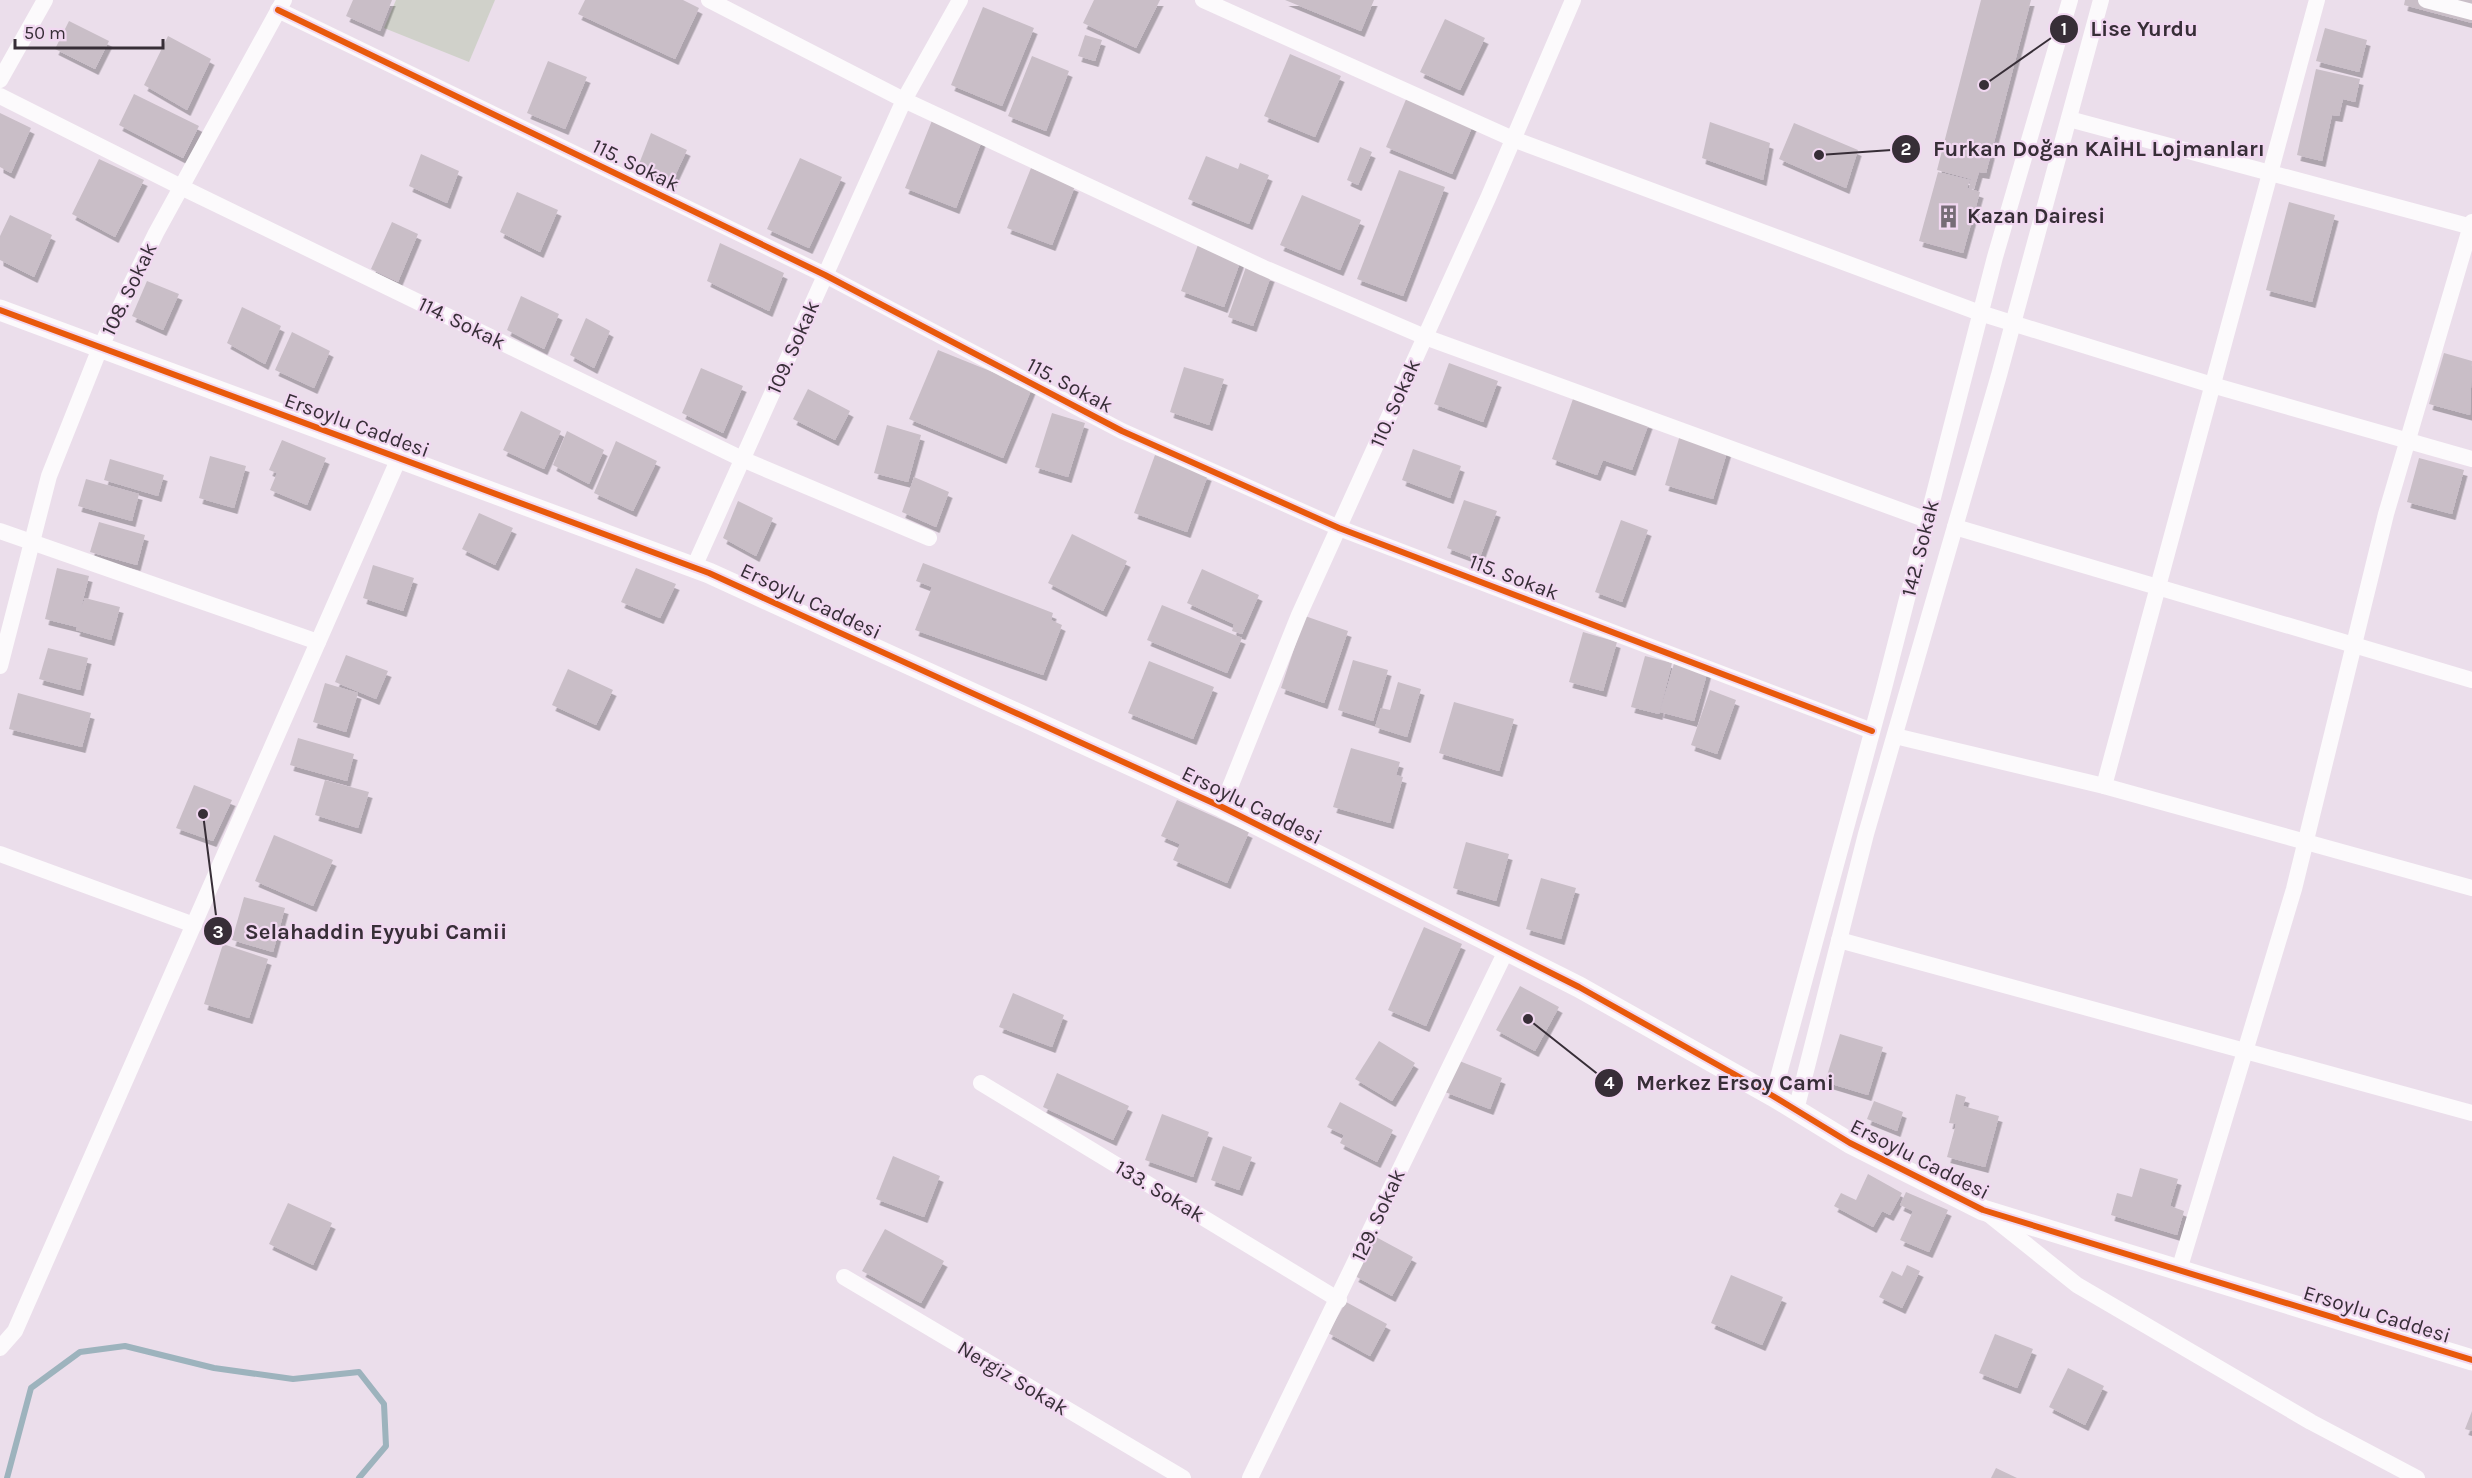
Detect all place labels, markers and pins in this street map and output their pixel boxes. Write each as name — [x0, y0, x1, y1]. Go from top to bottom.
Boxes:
callout: Lise Yurdu — [2049, 9, 2210, 49]
callout: Furkan Doğan KAİHL Lojmanları — [1891, 129, 2277, 169]
building icon: Kazan Dairesi — [1936, 203, 1962, 229]
place label: Kazan Dairesi — [1967, 204, 2105, 228]
callout: Selahaddin Eyyubi Camii — [203, 911, 520, 951]
callout: Merkez Ersoy Cami — [1594, 1063, 1846, 1103]

